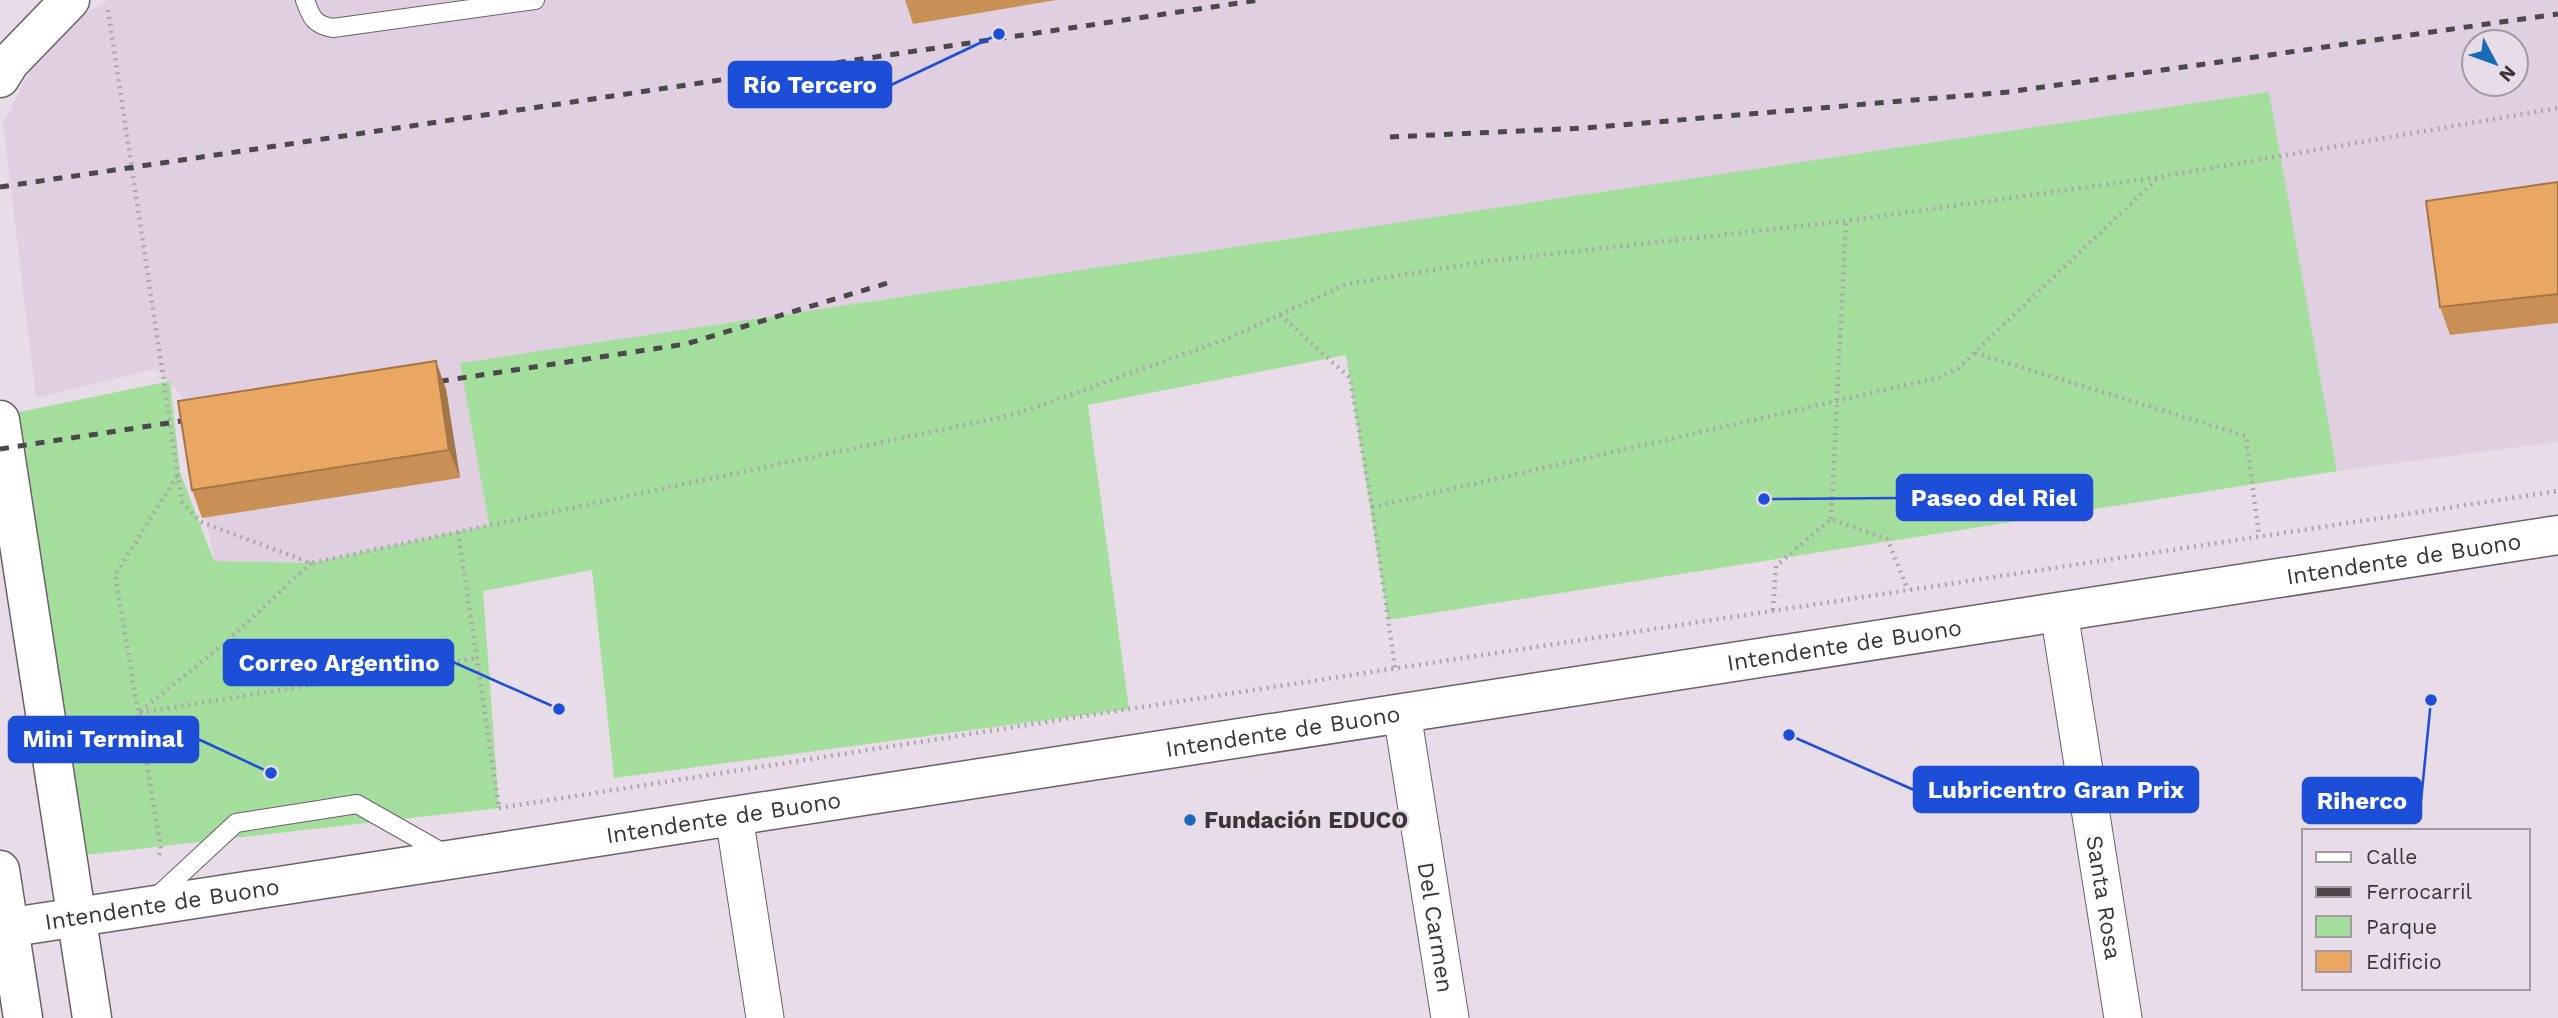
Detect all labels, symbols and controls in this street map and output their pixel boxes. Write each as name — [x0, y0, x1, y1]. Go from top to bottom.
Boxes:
north arrow — [2460, 28, 2530, 98]
text: N — [2494, 61, 2521, 87]
callout: Río Tercero — [729, 62, 891, 107]
text: Río Tercero — [743, 71, 877, 99]
callout: Paseo del Riel — [1897, 475, 2092, 520]
text: Paseo del Riel — [1911, 484, 2077, 512]
street label: Intendente de Buono — [2284, 527, 2523, 590]
street label: Intendente de Buono — [1725, 614, 1964, 676]
callout: Correo Argentino — [224, 640, 453, 685]
text: Correo Argentino — [238, 649, 440, 677]
street label: Intendente de Buono — [1164, 700, 1402, 763]
callout: Mini Terminal — [9, 717, 198, 762]
text: Mini Terminal — [22, 725, 184, 753]
callout: Lubricentro Gran Prix — [1914, 767, 2198, 812]
text: Lubricentro Gran Prix — [1928, 776, 2184, 804]
callout: Riherco — [2303, 778, 2421, 823]
street label: Intendente de Buono — [604, 786, 843, 849]
text: Riherco — [2317, 787, 2407, 815]
place label: Fundación EDUCO — [1204, 807, 1408, 834]
marker: Fundación EDUCO — [1182, 812, 1198, 828]
legend — [2302, 829, 2530, 990]
street label: Santa Rosa — [2081, 833, 2127, 962]
text: Calle — [2366, 844, 2417, 869]
street label: Del Carmen — [1412, 860, 1459, 994]
street label: Intendente de Buono — [43, 873, 281, 935]
text: Ferrocarril — [2366, 879, 2473, 904]
text: Parque — [2366, 914, 2437, 939]
text: Edificio — [2366, 949, 2442, 974]

